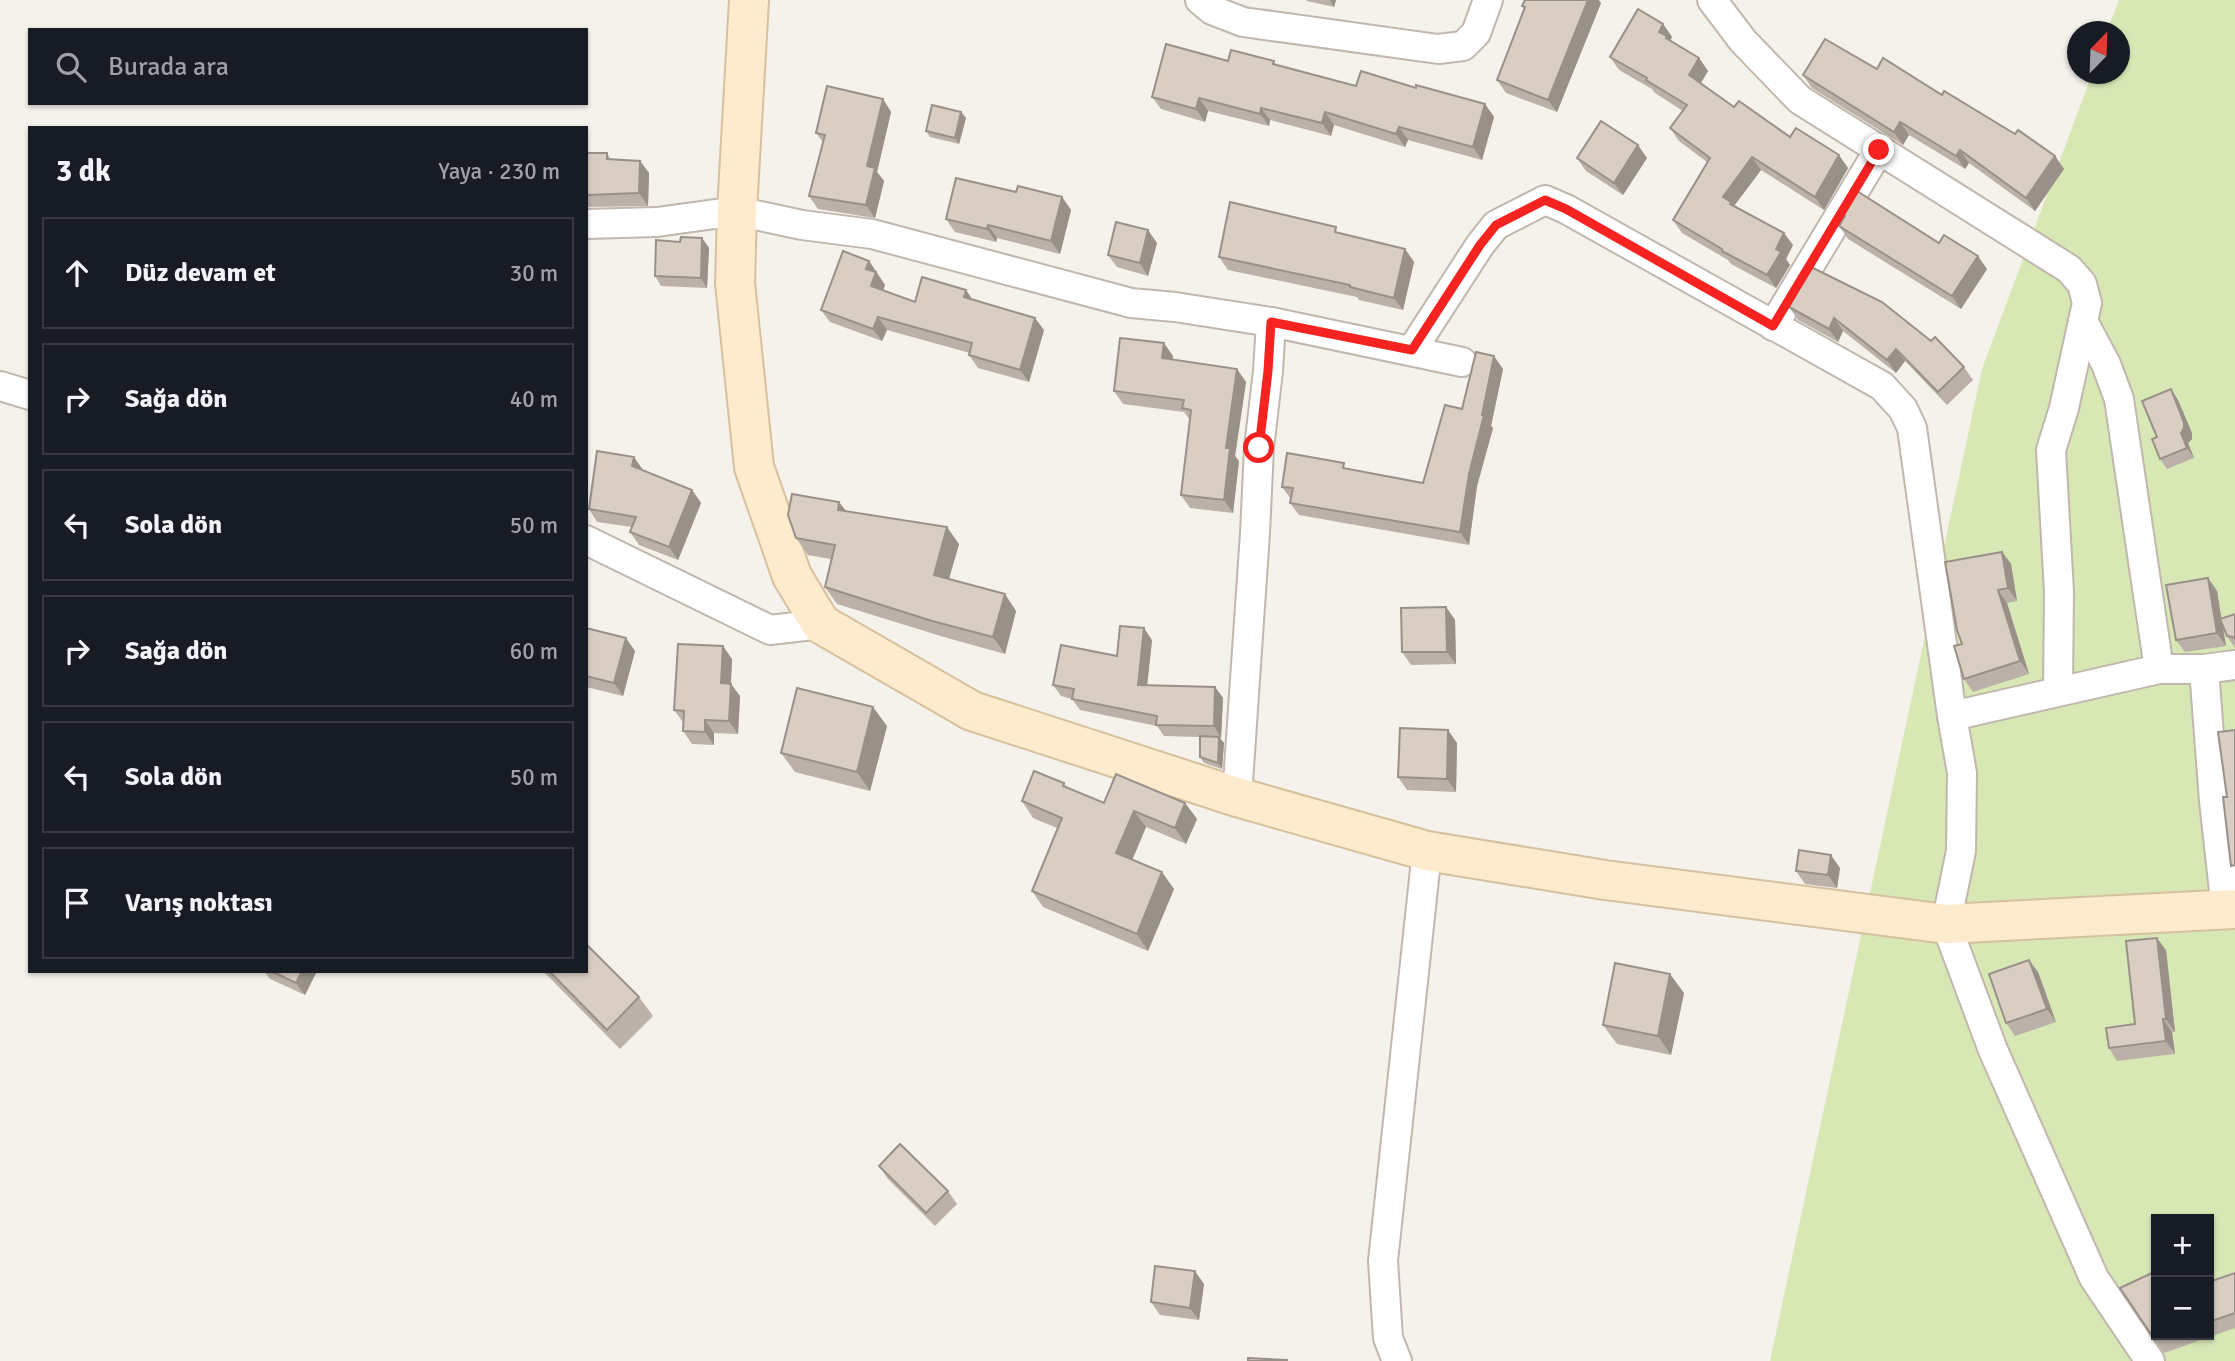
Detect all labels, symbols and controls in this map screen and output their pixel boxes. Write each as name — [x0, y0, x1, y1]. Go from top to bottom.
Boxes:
north arrow — [2067, 21, 2130, 84]
search box — [28, 28, 588, 105]
icon: search — [52, 48, 90, 86]
text: Burada ara — [108, 51, 229, 83]
route end — [1863, 134, 1894, 165]
text: 3 dk — [56, 153, 111, 190]
text: Yaya · 230 m — [438, 157, 560, 186]
icon: ahead — [58, 254, 96, 292]
text: Düz devam et — [125, 257, 276, 289]
text: 30 m — [510, 259, 558, 288]
icon: right — [58, 380, 96, 418]
text: Sağa dön — [125, 383, 228, 415]
text: 40 m — [510, 385, 558, 414]
route start — [1243, 432, 1274, 463]
icon: left — [58, 506, 96, 544]
text: Sola dön — [125, 509, 222, 541]
text: 50 m — [510, 511, 558, 540]
icon: right — [58, 632, 96, 670]
text: Sağa dön — [125, 635, 228, 667]
text: 60 m — [510, 637, 558, 666]
icon: left — [58, 758, 96, 796]
text: Sola dön — [125, 761, 222, 793]
text: 50 m — [510, 763, 558, 792]
icon: arrive — [58, 884, 96, 922]
text: Varış noktası — [125, 887, 273, 919]
map controls — [2151, 1214, 2214, 1340]
button: + — [2151, 1214, 2214, 1277]
button: − — [2151, 1277, 2214, 1340]

